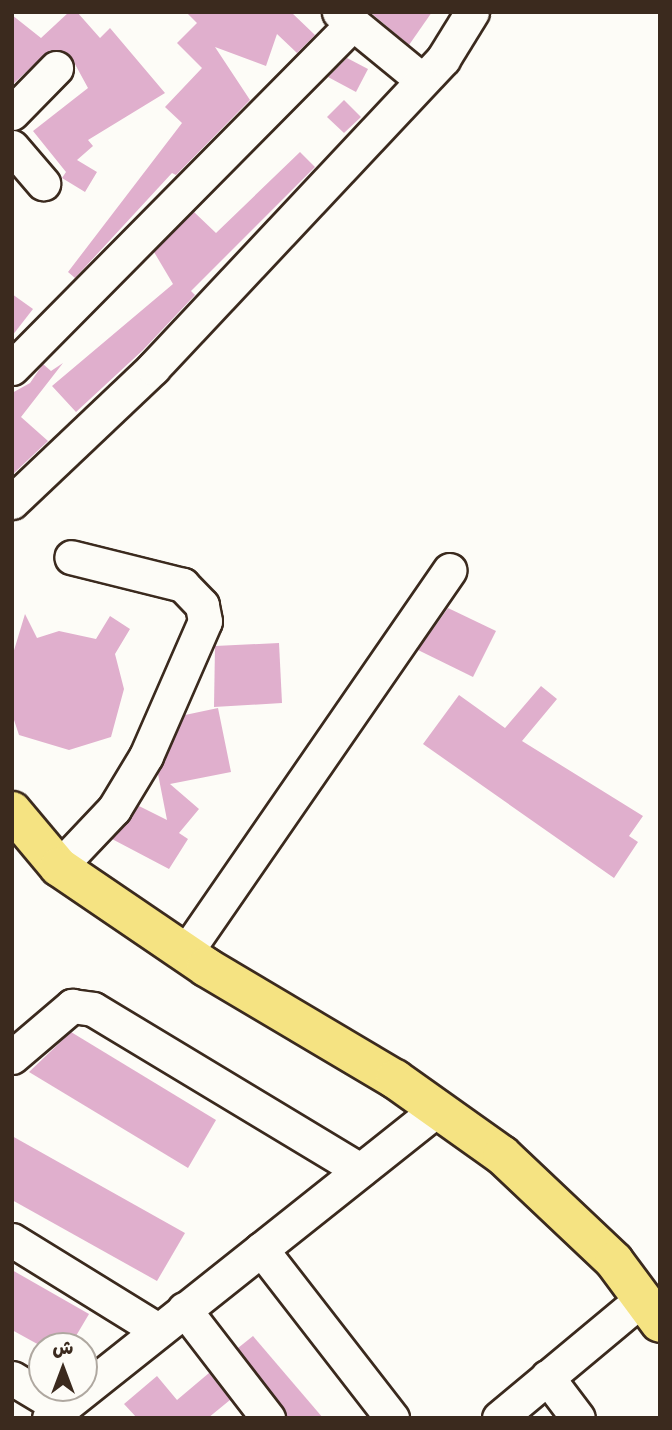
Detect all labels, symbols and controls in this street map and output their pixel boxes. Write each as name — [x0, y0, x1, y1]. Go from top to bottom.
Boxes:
north arrow — [28, 1332, 98, 1402]
text: ش — [53, 1335, 73, 1360]

